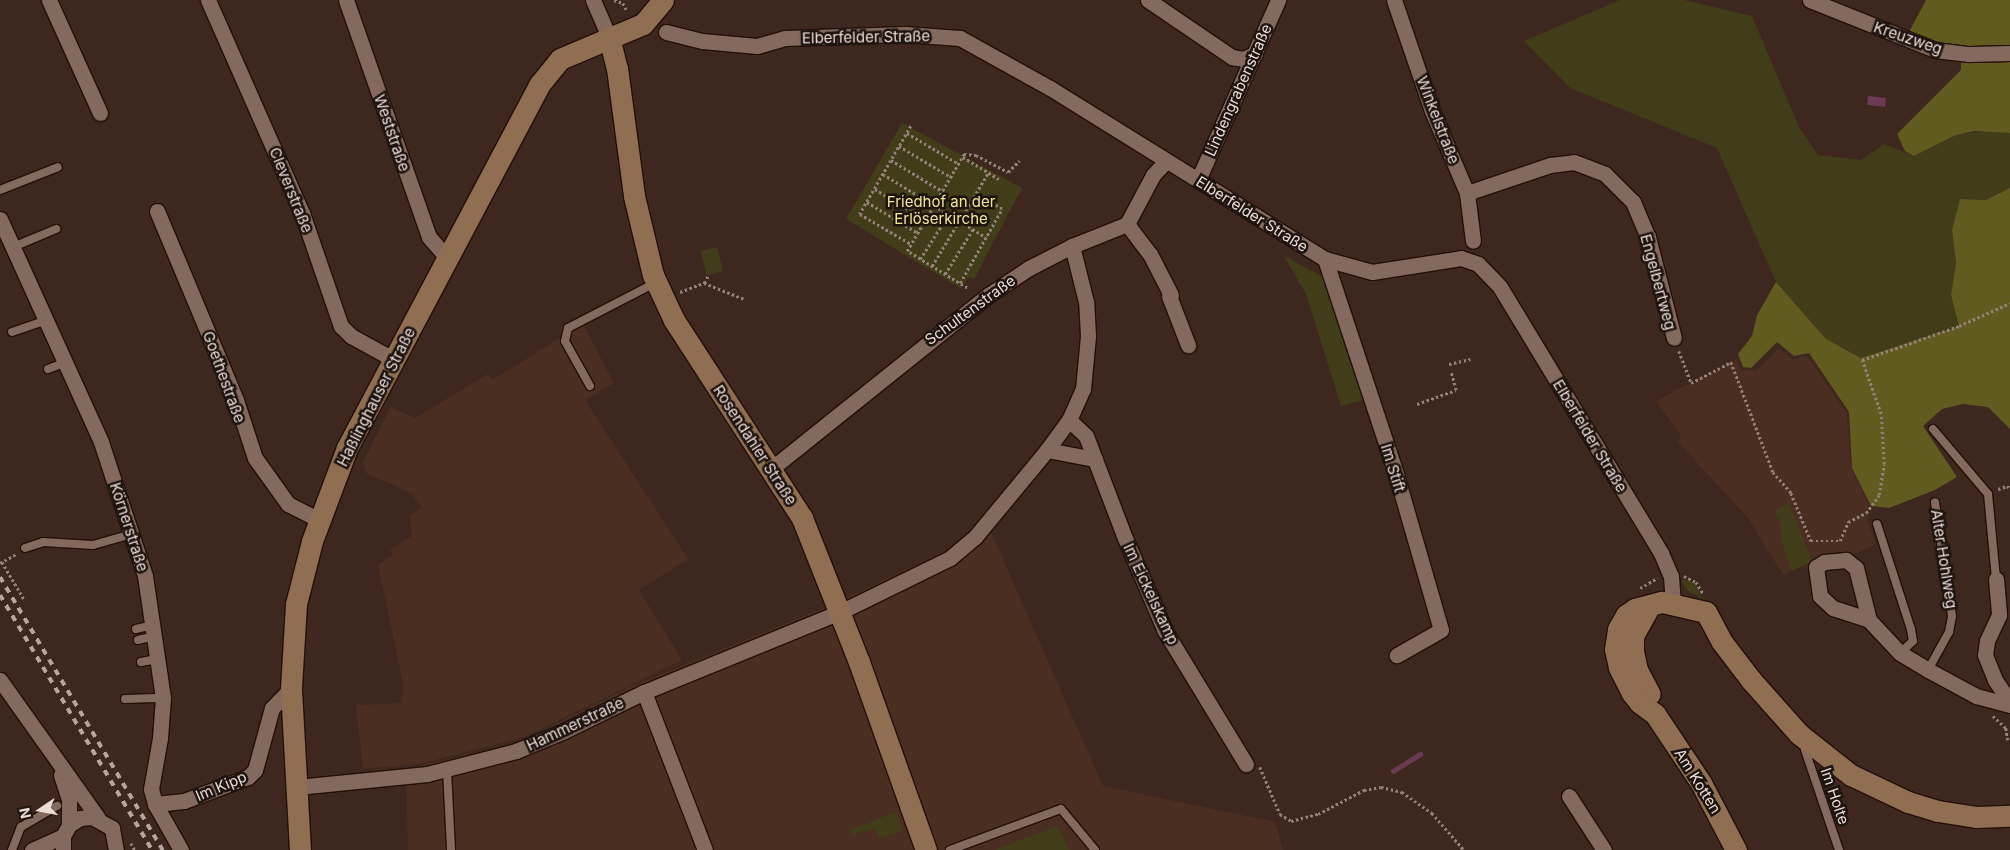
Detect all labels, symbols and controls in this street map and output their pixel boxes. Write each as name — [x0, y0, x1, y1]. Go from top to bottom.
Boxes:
street label: Kreuzweg — [1871, 18, 1945, 58]
street label: Lindengrabenstraße — [1201, 21, 1275, 159]
street label: Elberfelder Straße — [802, 27, 930, 47]
street label: Winkelstraße — [1413, 74, 1463, 166]
street label: Weststraße — [370, 92, 414, 174]
street label: Cleverstraße — [266, 145, 316, 235]
street label: Elberfelder Straße — [1193, 172, 1311, 256]
park label: Friedhof an der Erlöserkirche — [887, 192, 995, 227]
street label: Engelbertweg — [1637, 232, 1679, 332]
street label: Schultenstraße — [921, 271, 1019, 349]
street label: Haßlinghauser Straße — [333, 325, 419, 469]
street label: Goethestraße — [199, 329, 249, 425]
street label: Elberfelder Straße — [1549, 376, 1631, 496]
street label: Rosendahler Straße — [710, 382, 800, 508]
street label: Im Stift — [1377, 442, 1409, 494]
street label: Körnerstraße — [106, 480, 152, 574]
street label: Alter Hohlweg — [1927, 508, 1961, 610]
street label: Im Eickelskamp — [1120, 540, 1182, 648]
street label: Hammerstraße — [524, 694, 626, 754]
street label: Am Kotten — [1671, 745, 1725, 817]
street label: Im Holte — [1817, 765, 1853, 827]
street label: Im Kipp — [193, 767, 249, 805]
north arrow — [15, 785, 65, 835]
text: N — [15, 806, 34, 820]

